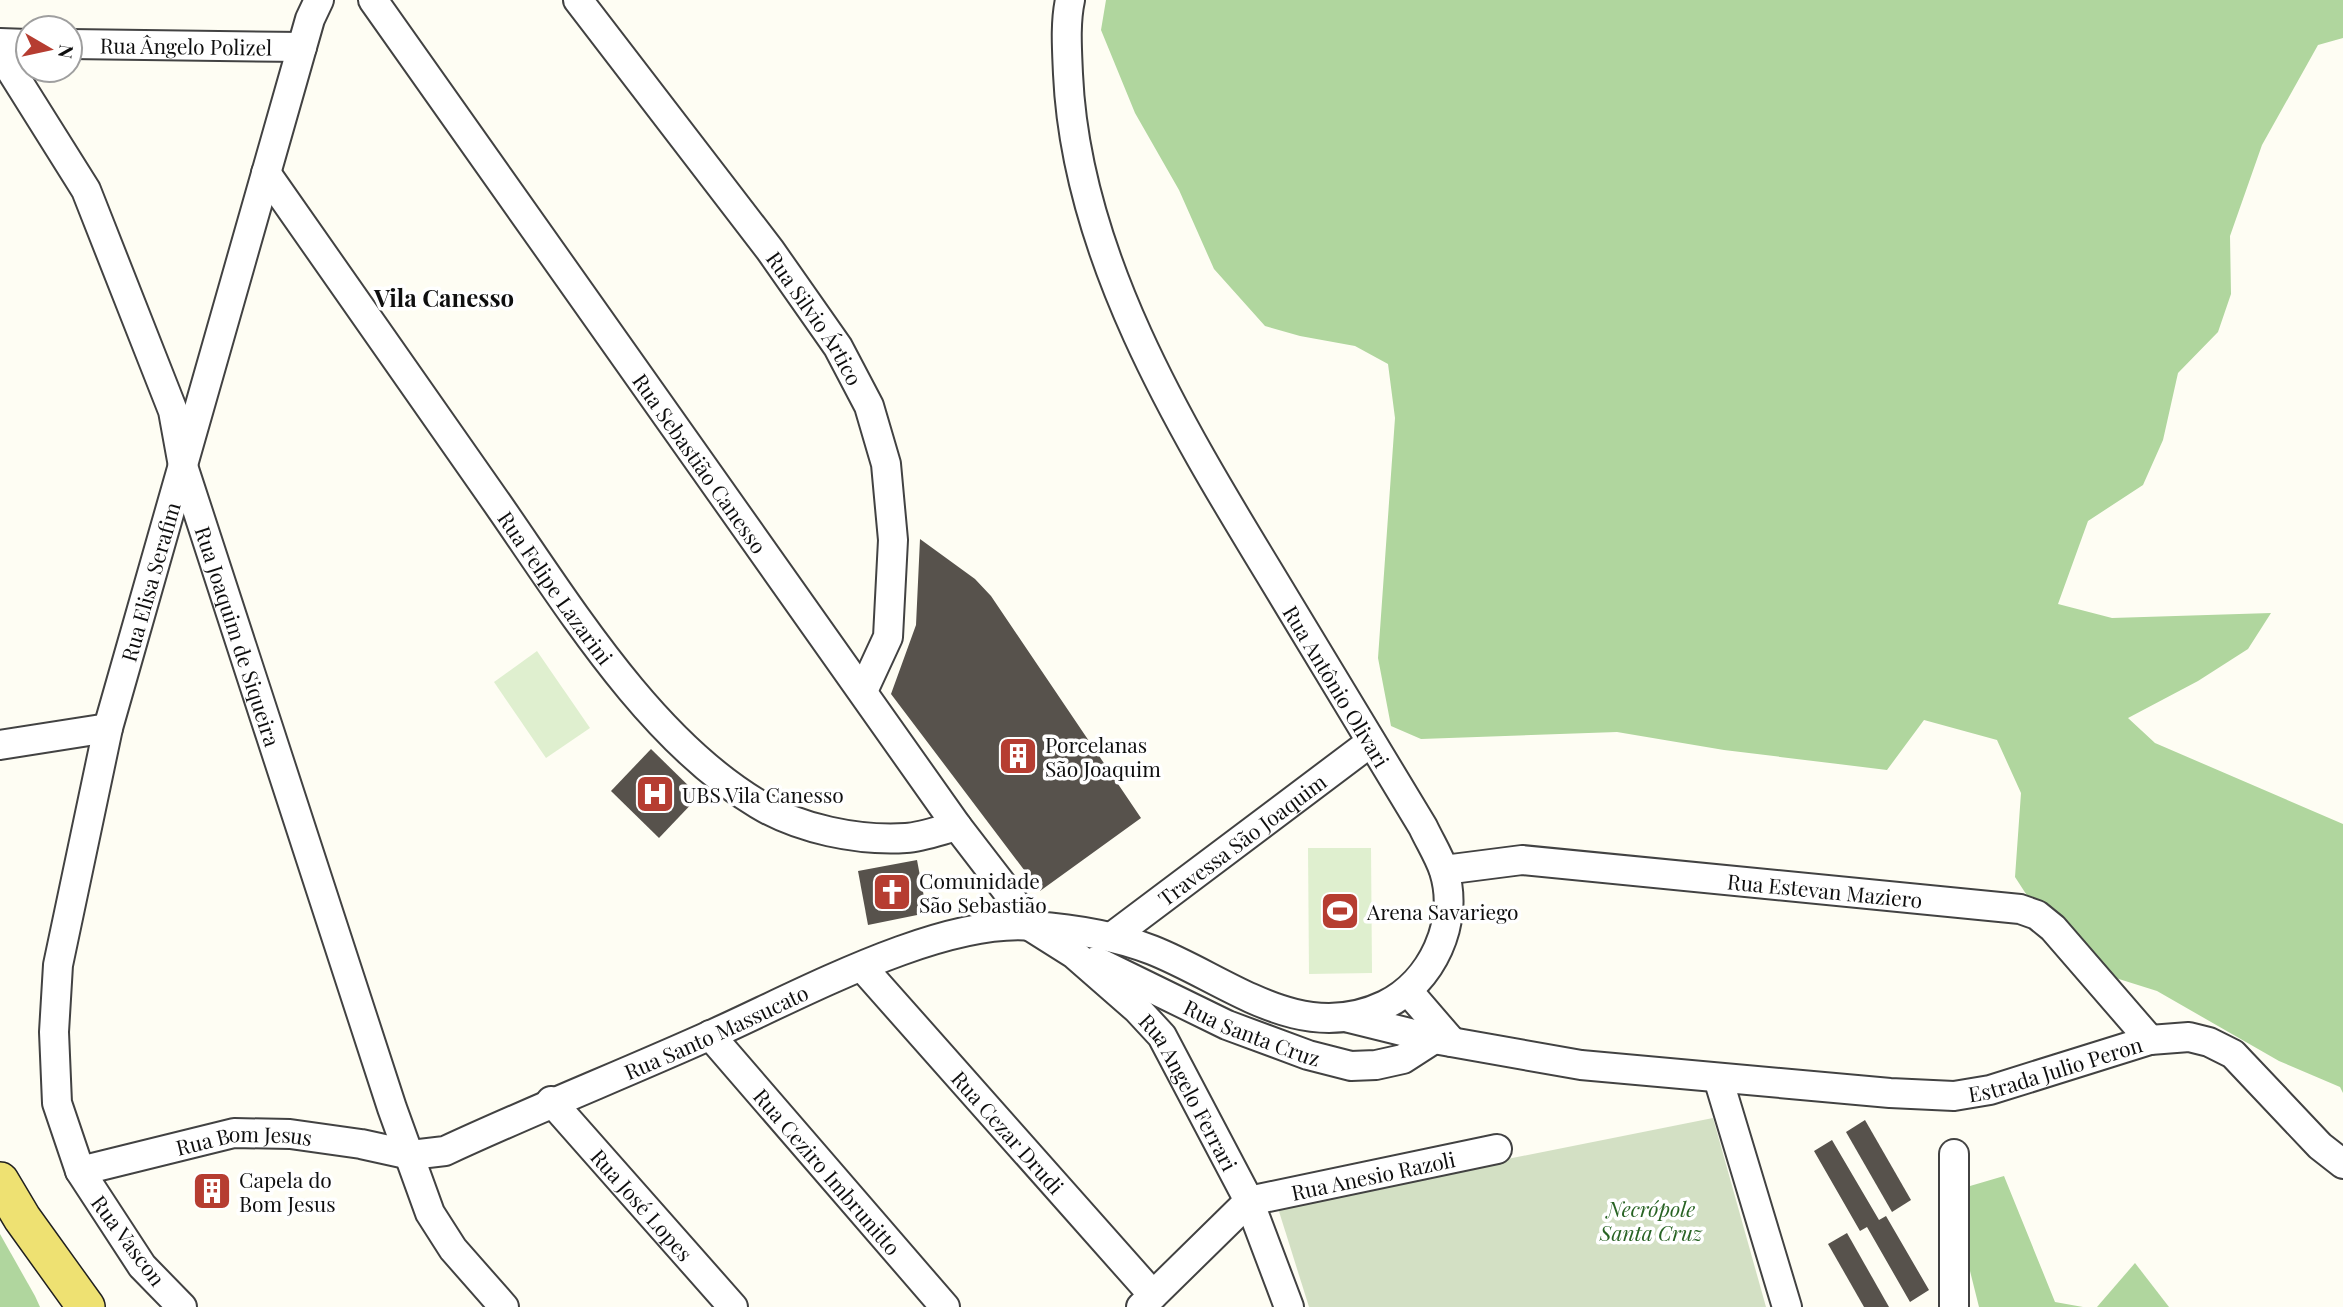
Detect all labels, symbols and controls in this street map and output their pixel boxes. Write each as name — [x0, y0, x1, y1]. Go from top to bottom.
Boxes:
north arrow — [14, 14, 84, 84]
street label: Rua Ângelo Polizel — [100, 30, 272, 61]
text: N — [53, 43, 81, 61]
street label: Rua Silvio Ártico — [761, 245, 869, 390]
district label: Vila Canesso — [373, 281, 514, 313]
street label: Rua Sebastião Canesso — [627, 367, 774, 558]
street label: Rua Elisa Serafim — [114, 498, 186, 665]
street label: Rua Felipe Lazarini — [492, 505, 620, 670]
street label: Rua Joaquim de Siqueira — [189, 522, 287, 750]
street label: Rua Antônio Olivari — [1278, 600, 1396, 772]
place label: Porcelanas São Joaquim — [1045, 730, 1161, 782]
building icon: Porcelanas São Joaquim — [997, 735, 1039, 777]
street label: Travessa São Joaquim — [1152, 767, 1332, 912]
hospital icon: UBS Vila Canesso — [634, 773, 676, 815]
place label: UBS Vila Canesso — [682, 780, 844, 808]
place label: Comunidade São Sebastião — [919, 866, 1047, 918]
street label: Rua Estevan Maziero — [1726, 866, 1924, 913]
church icon: Comunidade São Sebastião — [871, 871, 913, 913]
sports icon: Arena Savariego — [1319, 890, 1361, 932]
place label: Arena Savariego — [1366, 897, 1519, 925]
street label: Rua Santo Massucato — [620, 978, 812, 1085]
street label: Rua Santa Cruz — [1179, 992, 1323, 1072]
street label: Rua Angelo Ferrari — [1133, 1007, 1244, 1175]
street label: Estrada Julio Peron — [1966, 1029, 2146, 1107]
street label: Rua Cezar Drudi — [946, 1064, 1071, 1200]
street label: Rua Ceziro Imbrunitto — [748, 1082, 907, 1260]
street label: Rua Bom Jesus — [173, 1119, 314, 1161]
street label: Rua José Lopes — [585, 1142, 699, 1266]
street label: Rua Anesio Razoli — [1288, 1144, 1457, 1206]
place label: Capela do Bom Jesus — [239, 1165, 336, 1217]
building icon: Capela do Bom Jesus — [191, 1170, 233, 1212]
street label: Rua Vascon — [86, 1189, 173, 1291]
park label: Necrópole Santa Cruz — [1599, 1194, 1703, 1246]

